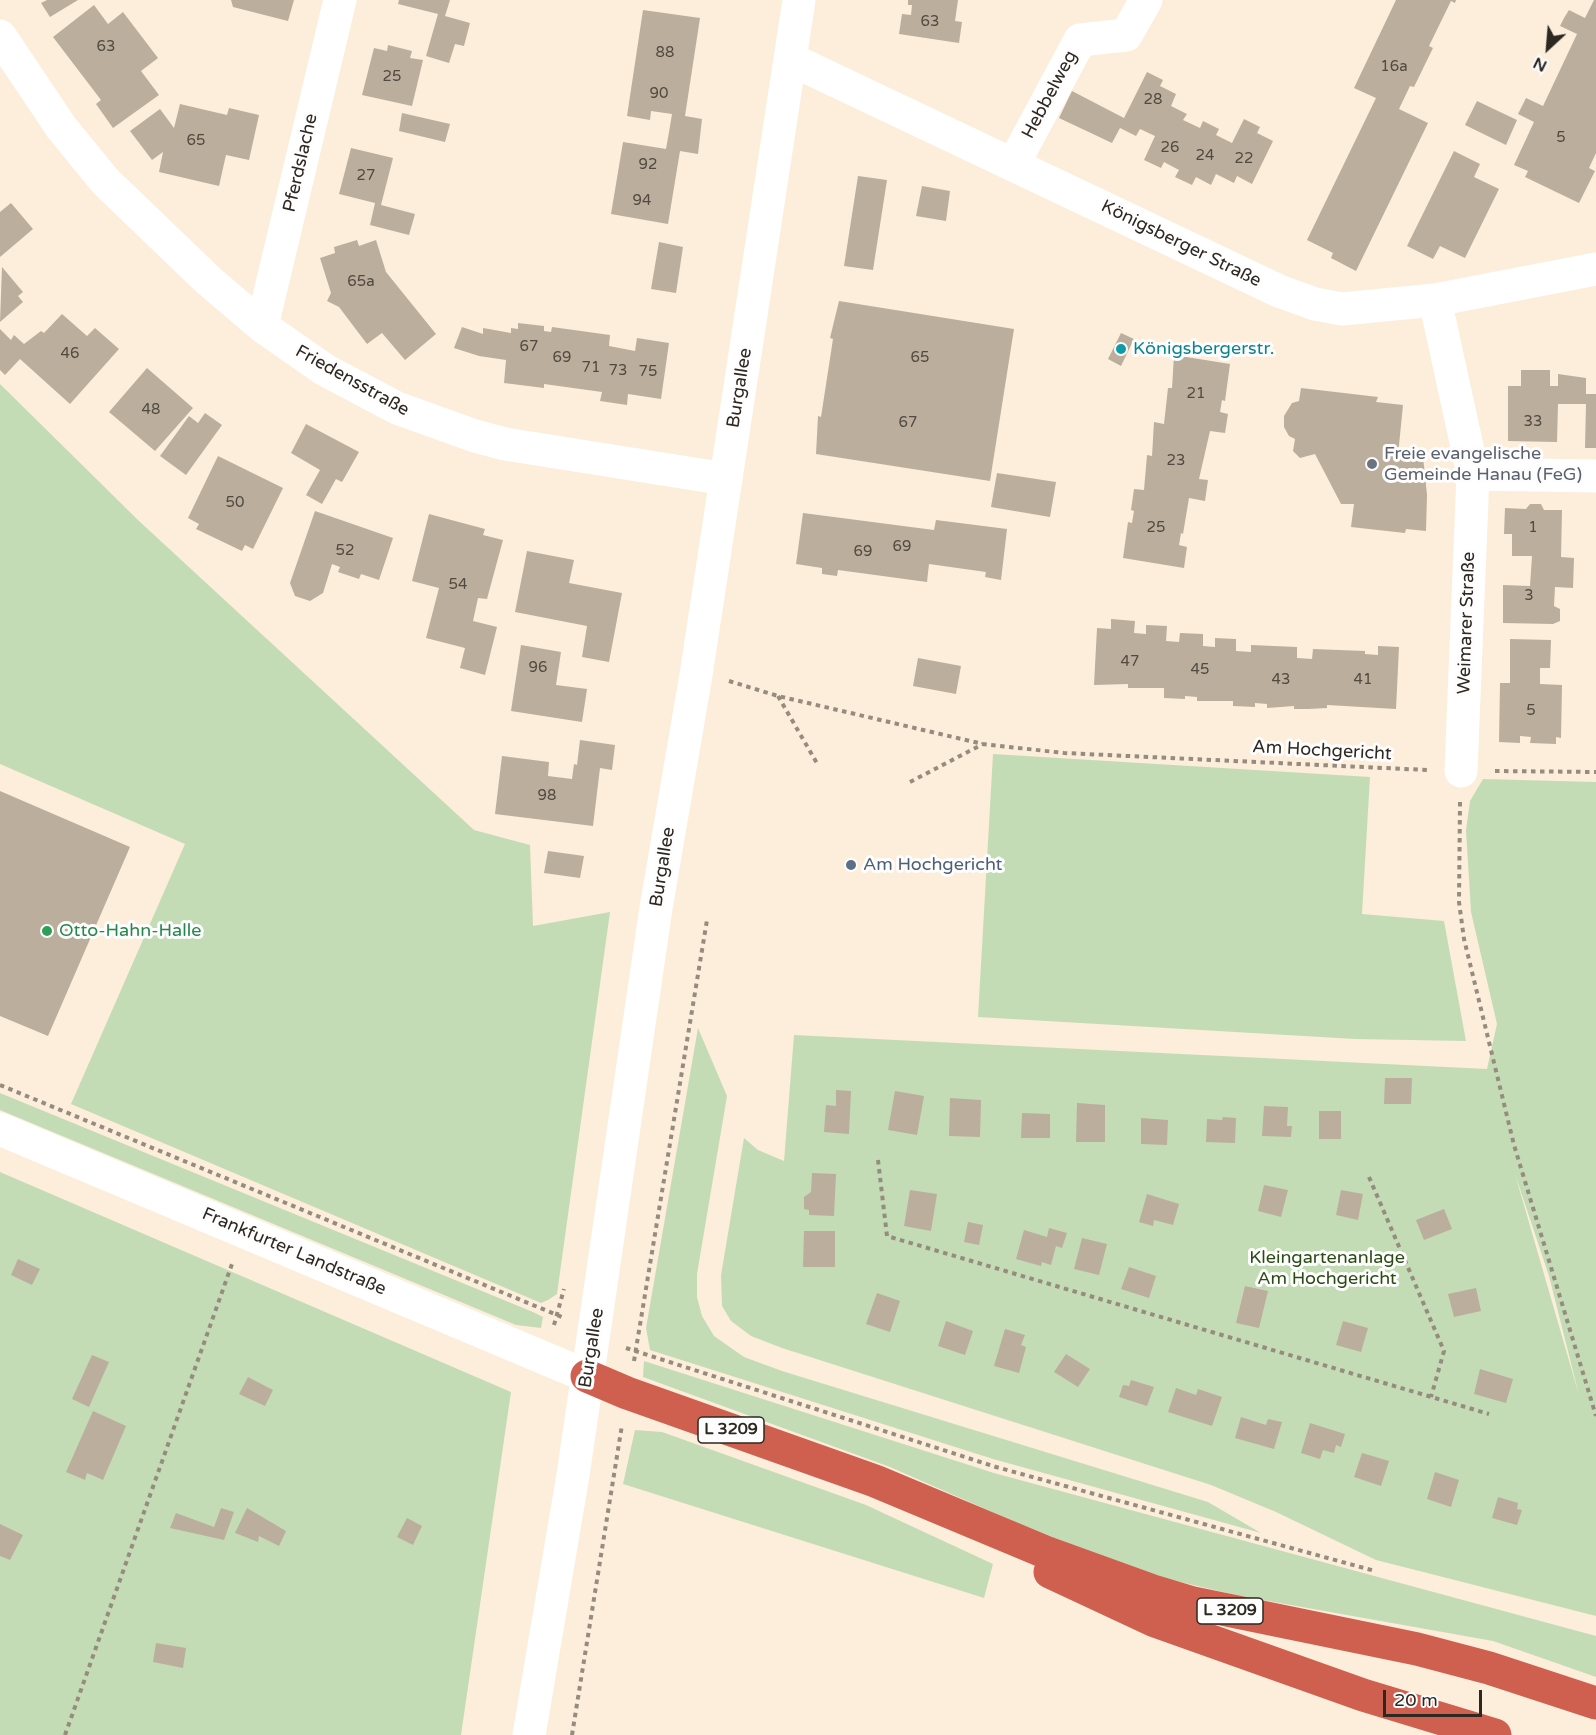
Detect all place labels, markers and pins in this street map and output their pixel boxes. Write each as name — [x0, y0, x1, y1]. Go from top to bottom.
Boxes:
place label: Königsbergerstr. — [1133, 338, 1275, 360]
marker: Königsbergerstr. — [1114, 342, 1128, 356]
place label: Freie evangelische Gemeinde Hanau (FeG) — [1384, 443, 1582, 486]
marker: Freie evangelische Gemeinde Hanau (FeG) — [1365, 457, 1379, 471]
place label: Am Hochgericht — [863, 854, 1002, 876]
marker: Am Hochgericht — [844, 858, 858, 872]
place label: Otto-Hahn-Halle — [59, 920, 201, 942]
marker: Otto-Hahn-Halle — [40, 924, 54, 938]

